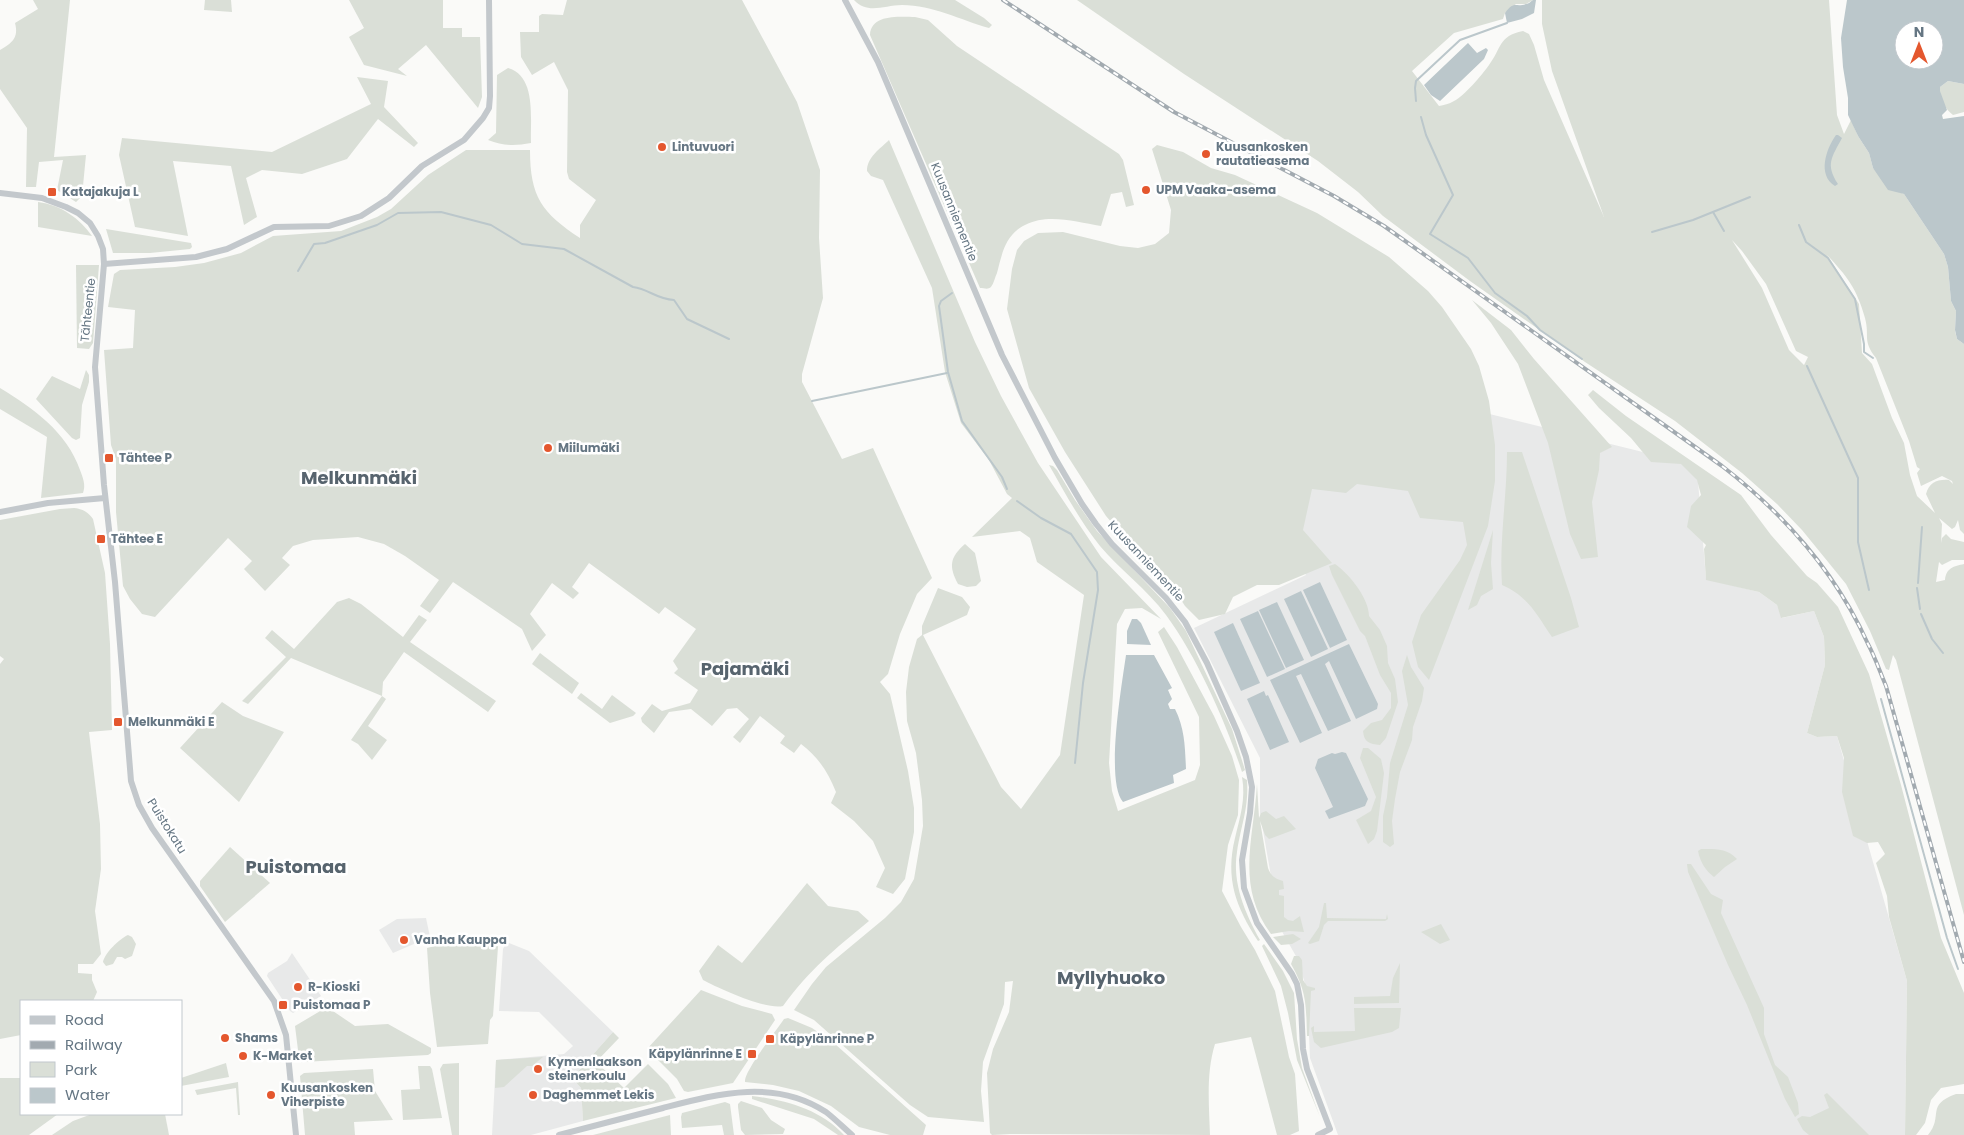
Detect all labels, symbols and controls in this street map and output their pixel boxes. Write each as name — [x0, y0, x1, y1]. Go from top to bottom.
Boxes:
north arrow — [1894, 20, 1944, 70]
text: N — [1914, 22, 1924, 42]
place label: Lintuvuori — [672, 138, 734, 155]
place label: Kuusankosken rautatieasema — [1216, 138, 1309, 169]
marker: Lintuvuori — [656, 141, 668, 153]
marker: Kuusankosken rautatieasema — [1200, 148, 1212, 160]
street label: Kuusanniementie — [927, 160, 982, 264]
place label: UPM Vaaka-asema — [1156, 181, 1276, 198]
place label: Katajakuja L — [62, 183, 139, 200]
marker: UPM Vaaka-asema — [1140, 184, 1152, 196]
marker: Katajakuja L — [46, 186, 58, 198]
street label: Tähteentie — [76, 277, 99, 343]
place label: Miilumäki — [558, 439, 620, 456]
marker: Miilumäki — [542, 442, 554, 454]
place label: Tähtee P — [119, 449, 173, 466]
marker: Tähtee P — [103, 452, 115, 464]
district label: Melkunmäki — [301, 465, 417, 490]
street label: Kuusanniementie — [1104, 516, 1188, 605]
place label: Tähtee E — [111, 530, 163, 547]
marker: Tähtee E — [95, 533, 107, 545]
district label: Pajamäki — [701, 656, 789, 681]
place label: Melkunmäki E — [128, 713, 214, 730]
marker: Melkunmäki E — [112, 716, 124, 728]
street label: Puistokatu — [144, 795, 191, 857]
district label: Puistomaa — [246, 854, 347, 879]
place label: Vanha Kauppa — [414, 931, 507, 948]
marker: Vanha Kauppa — [398, 934, 410, 946]
district label: Myllyhuoko — [1057, 965, 1165, 990]
place label: R-Kioski — [308, 978, 360, 995]
marker: R-Kioski — [292, 981, 304, 993]
place label: Puistomaa P — [293, 996, 371, 1013]
marker: Puistomaa P — [277, 999, 289, 1011]
legend — [20, 1000, 182, 1115]
text: Road — [65, 1009, 104, 1030]
place label: Shams — [235, 1029, 278, 1046]
place label: Käpylänrinne P — [780, 1030, 875, 1047]
marker: Shams — [219, 1032, 231, 1044]
marker: Käpylänrinne P — [764, 1033, 776, 1045]
text: Railway — [65, 1034, 123, 1055]
place label: Käpylänrinne E — [649, 1045, 742, 1062]
place label: K-Market — [253, 1047, 312, 1064]
marker: Käpylänrinne E — [746, 1048, 758, 1060]
marker: K-Market — [237, 1050, 249, 1062]
place label: Kymenlaakson steinerkoulu — [548, 1053, 642, 1084]
text: Park — [65, 1059, 97, 1080]
marker: Kymenlaakson steinerkoulu — [532, 1063, 544, 1075]
place label: Kuusankosken Viherpiste — [281, 1079, 373, 1110]
text: Water — [65, 1084, 111, 1105]
place label: Daghemmet Lekis — [543, 1086, 655, 1103]
marker: Kuusankosken Viherpiste — [265, 1089, 277, 1101]
marker: Daghemmet Lekis — [527, 1089, 539, 1101]

